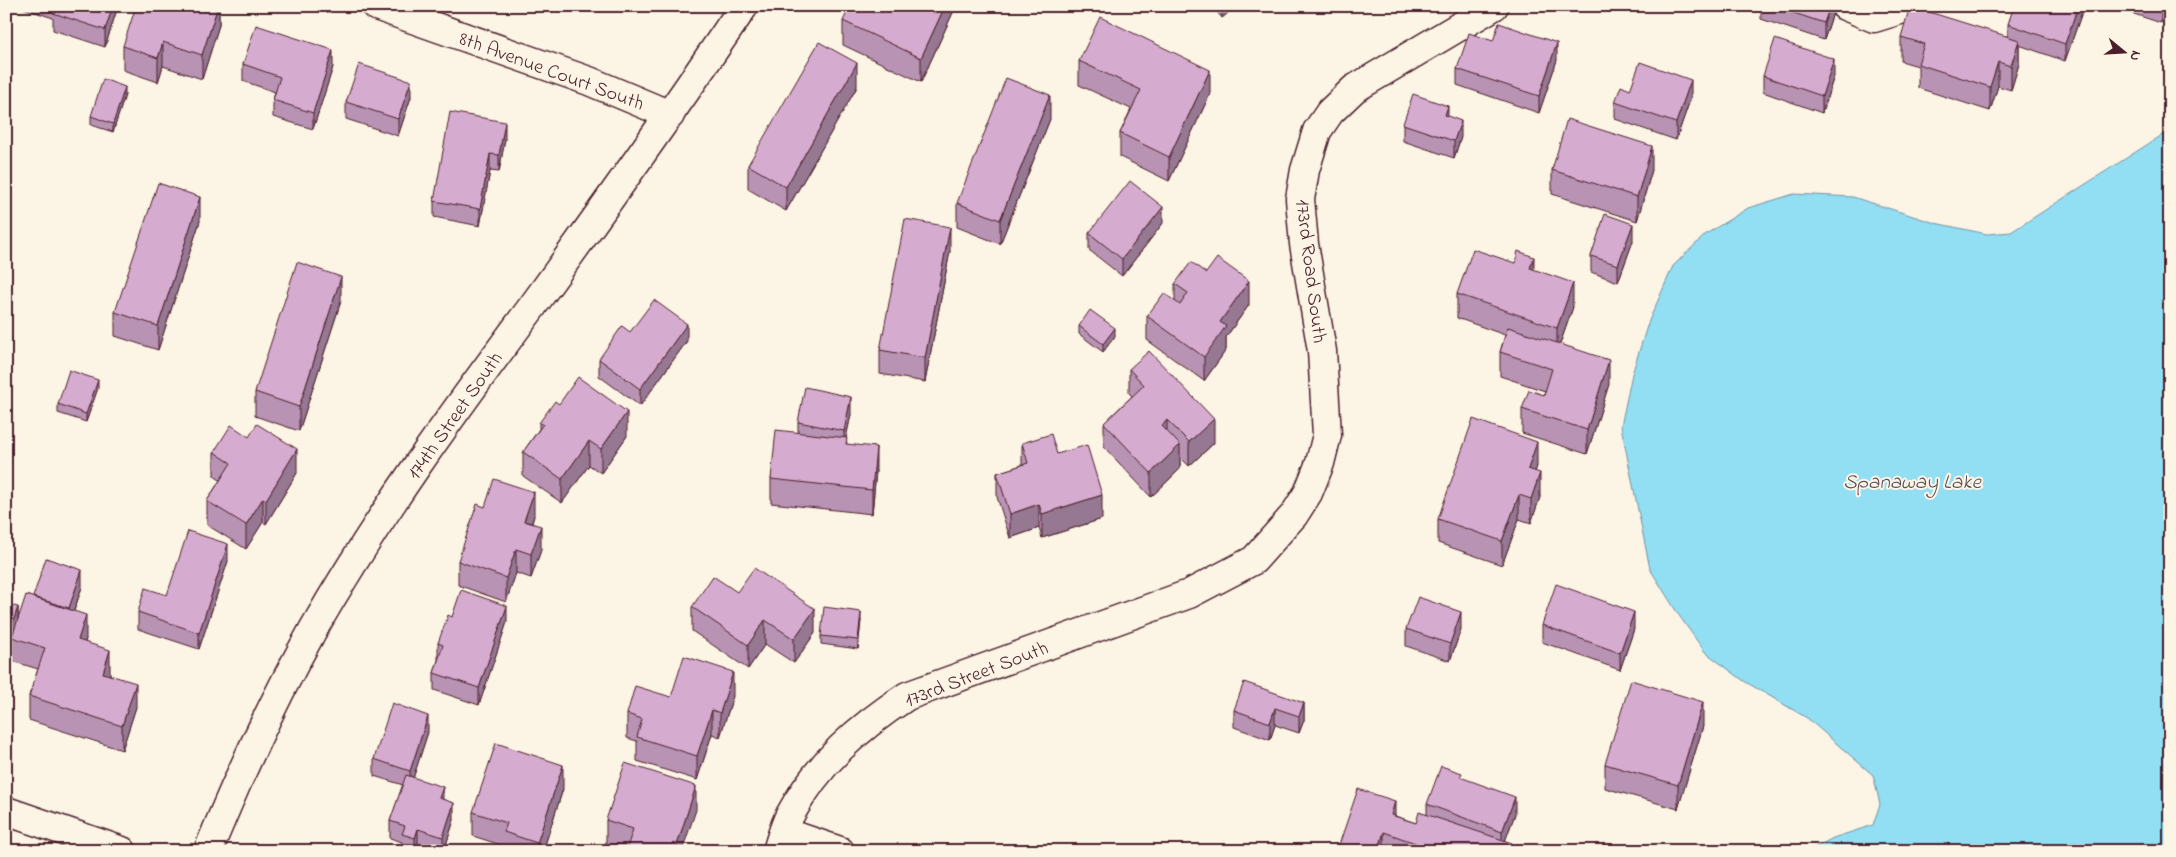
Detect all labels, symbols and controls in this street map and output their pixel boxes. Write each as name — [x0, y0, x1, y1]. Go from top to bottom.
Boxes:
street label: 8th Avenue Court South — [455, 25, 648, 119]
north arrow — [2098, 28, 2148, 78]
text: N — [2123, 48, 2146, 63]
street label: 173rd Road South — [1286, 198, 1333, 345]
street label: 174th Street South — [401, 347, 511, 486]
water label: Spanaway Lake — [1843, 468, 1982, 498]
street label: 173rd Street South — [901, 635, 1053, 716]

